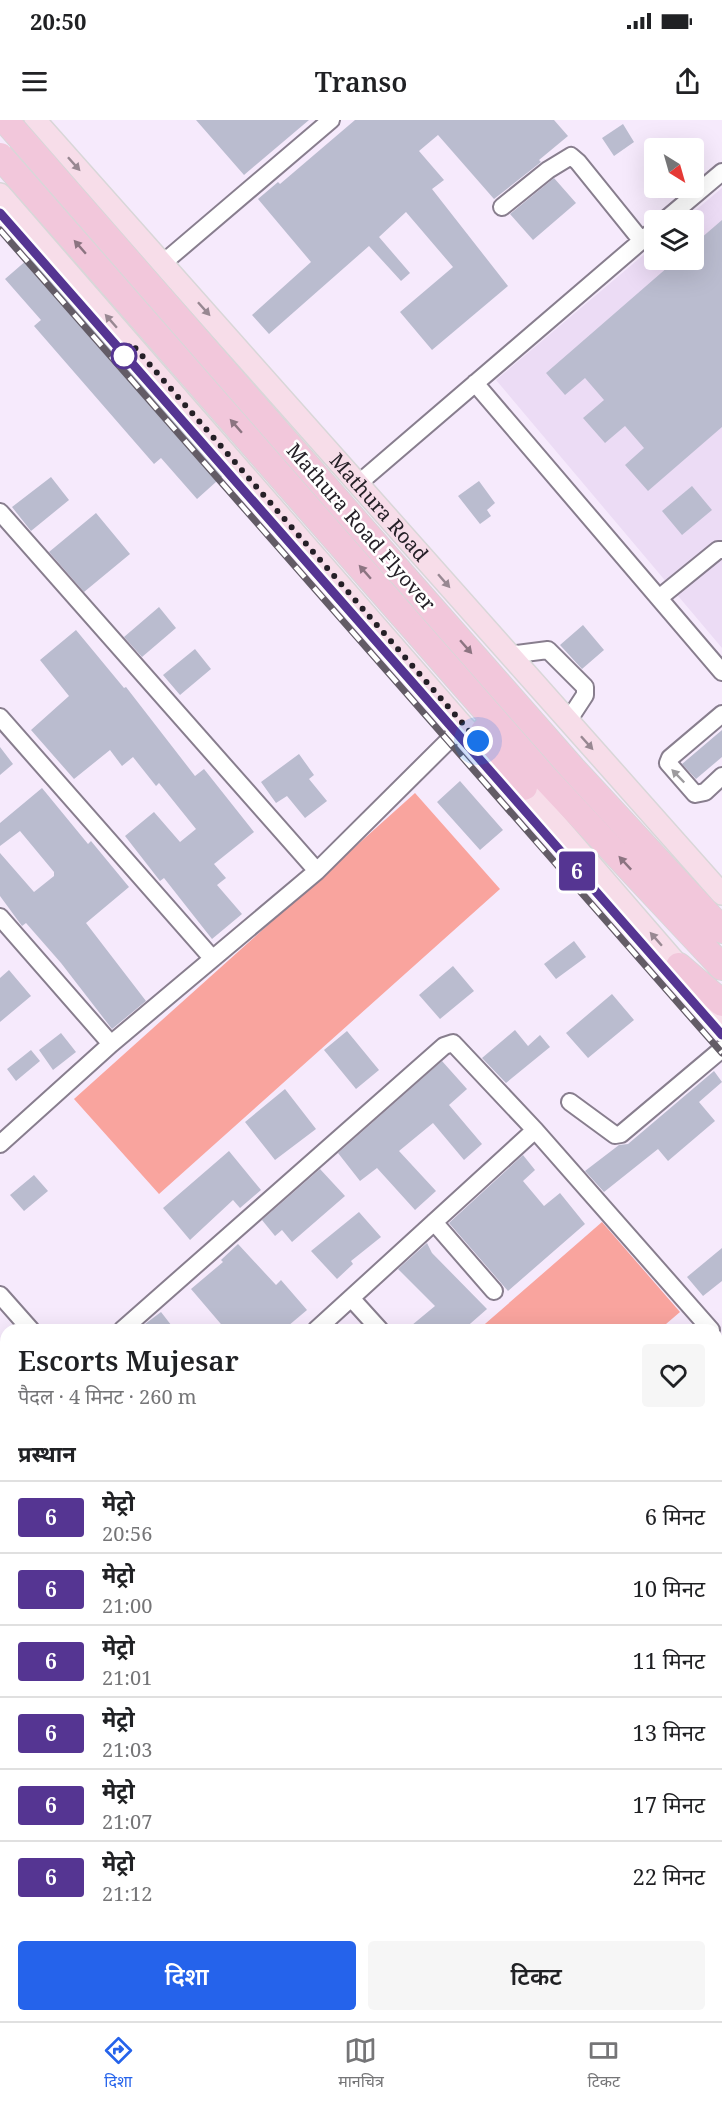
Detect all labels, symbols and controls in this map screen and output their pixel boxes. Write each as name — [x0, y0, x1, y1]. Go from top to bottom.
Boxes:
text: 20:50 — [30, 6, 86, 36]
text: Transo — [315, 63, 407, 100]
icon: menu — [18, 65, 51, 98]
icon: share — [671, 65, 704, 98]
north arrow — [644, 138, 704, 198]
map controls — [644, 138, 704, 270]
one-way arrow — [67, 156, 81, 171]
button: layers — [644, 210, 704, 270]
one-way arrow — [74, 240, 87, 255]
one-way arrow — [197, 301, 210, 316]
one-way arrow — [105, 314, 118, 329]
unlabelled marker — [111, 343, 137, 369]
one-way arrow — [230, 419, 243, 434]
street label: Mathura Road Flyover — [281, 437, 442, 617]
street label: Mathura Road — [324, 447, 435, 567]
one-way arrow — [358, 564, 371, 580]
one-way arrow — [437, 573, 450, 588]
one-way arrow — [459, 639, 472, 655]
your location — [463, 726, 493, 756]
one-way arrow — [580, 735, 593, 750]
one-way arrow — [671, 769, 685, 784]
line badge: 6 — [558, 852, 596, 891]
text: 6 — [571, 857, 583, 885]
one-way arrow — [618, 857, 632, 871]
one-way arrow — [650, 932, 663, 947]
text: Escorts Mujesar — [18, 1341, 239, 1379]
button: heart — [642, 1344, 705, 1407]
text: पैदल · 4 मिनट · 260 m — [18, 1383, 197, 1410]
text: प्रस्थान — [18, 1438, 76, 1468]
text: मेट्रो — [102, 1487, 135, 1517]
text: 6 मिनट — [645, 1501, 705, 1531]
text: 6 — [45, 1503, 57, 1531]
text: 20:56 — [102, 1520, 152, 1547]
text: मेट्रो — [102, 1559, 135, 1589]
text: 10 मिनट — [633, 1573, 705, 1603]
text: 6 — [45, 1575, 57, 1603]
text: 21:00 — [102, 1592, 152, 1619]
text: मेट्रो — [102, 1631, 135, 1661]
text: 11 मिनट — [633, 1645, 705, 1675]
text: 6 — [45, 1647, 57, 1675]
text: 21:01 — [102, 1664, 152, 1691]
text: मेट्रो — [102, 1703, 135, 1733]
text: 13 मिनट — [633, 1717, 705, 1747]
text: 6 — [45, 1719, 57, 1747]
text: 21:03 — [102, 1736, 152, 1763]
text: मेट्रो — [102, 1775, 135, 1805]
text: 17 मिनट — [633, 1789, 705, 1819]
text: 6 — [45, 1791, 57, 1819]
text: 21:07 — [102, 1808, 152, 1835]
text: मेट्रो — [102, 1847, 135, 1877]
text: 22 मिनट — [633, 1861, 705, 1891]
text: 6 — [45, 1863, 57, 1891]
text: 21:12 — [102, 1880, 152, 1907]
button: दिशा — [18, 1941, 356, 2010]
button: टिकट — [368, 1941, 705, 2010]
tab: दिशा — [102, 2034, 135, 2094]
tab: मानचित्र — [338, 2034, 384, 2094]
tab: टिकट — [587, 2034, 620, 2094]

